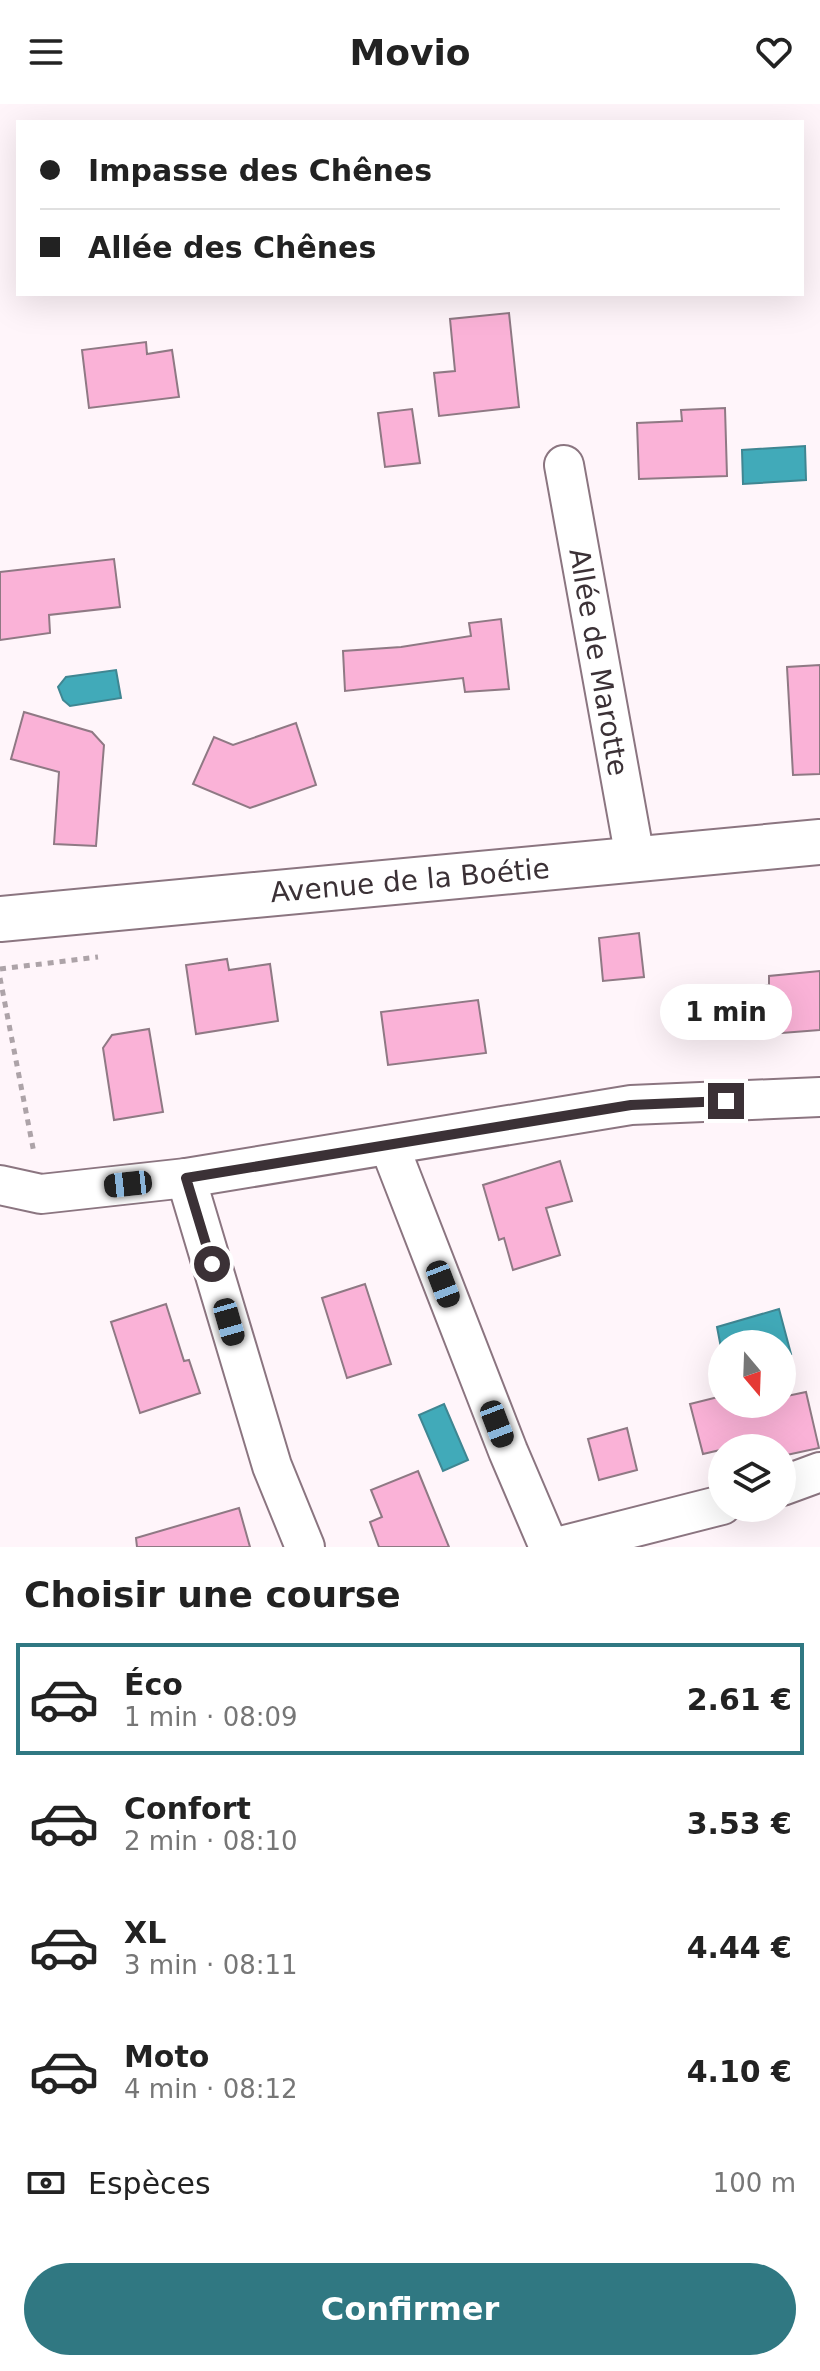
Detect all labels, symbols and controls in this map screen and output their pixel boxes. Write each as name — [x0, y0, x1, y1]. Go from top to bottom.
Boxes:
icon: menu — [24, 30, 68, 74]
icon: heart — [752, 30, 796, 74]
text: Movio — [349, 32, 471, 73]
text: Impasse des Chênes — [88, 153, 432, 188]
text: Allée des Chênes — [88, 230, 376, 265]
street label: Allée de Marotte — [562, 546, 635, 778]
street label: Avenue de la Boétie — [269, 852, 551, 909]
callout: 1 min — [660, 985, 792, 1041]
text: 1 min — [685, 997, 767, 1027]
route end — [708, 1083, 744, 1119]
car — [103, 1170, 153, 1198]
route start — [194, 1246, 230, 1282]
car — [423, 1257, 463, 1311]
car — [211, 1296, 247, 1348]
north arrow — [708, 1330, 796, 1418]
map controls — [708, 1330, 796, 1522]
car — [477, 1397, 517, 1451]
button: layers — [708, 1434, 796, 1522]
text: Choisir une course — [24, 1574, 401, 1615]
icon: car — [28, 1663, 100, 1735]
text: Éco — [124, 1667, 183, 1702]
text: 2.61 € — [687, 1682, 792, 1717]
text: 1 min · 08:09 — [124, 1702, 298, 1732]
icon: car — [28, 1787, 100, 1859]
text: Confort — [124, 1791, 251, 1826]
text: 3.53 € — [687, 1806, 792, 1841]
text: 2 min · 08:10 — [124, 1826, 298, 1856]
icon: car — [28, 1911, 100, 1983]
text: XL — [124, 1915, 166, 1950]
text: 4.44 € — [687, 1930, 792, 1965]
text: 3 min · 08:11 — [124, 1950, 298, 1980]
icon: car — [28, 2035, 100, 2107]
text: Moto — [124, 2039, 209, 2074]
text: 4.10 € — [687, 2054, 792, 2089]
text: 4 min · 08:12 — [124, 2074, 298, 2104]
icon: cash — [24, 2161, 68, 2205]
text: Espèces — [88, 2166, 211, 2201]
text: 100 m — [713, 2168, 796, 2198]
button: Confirmer — [24, 2263, 796, 2355]

